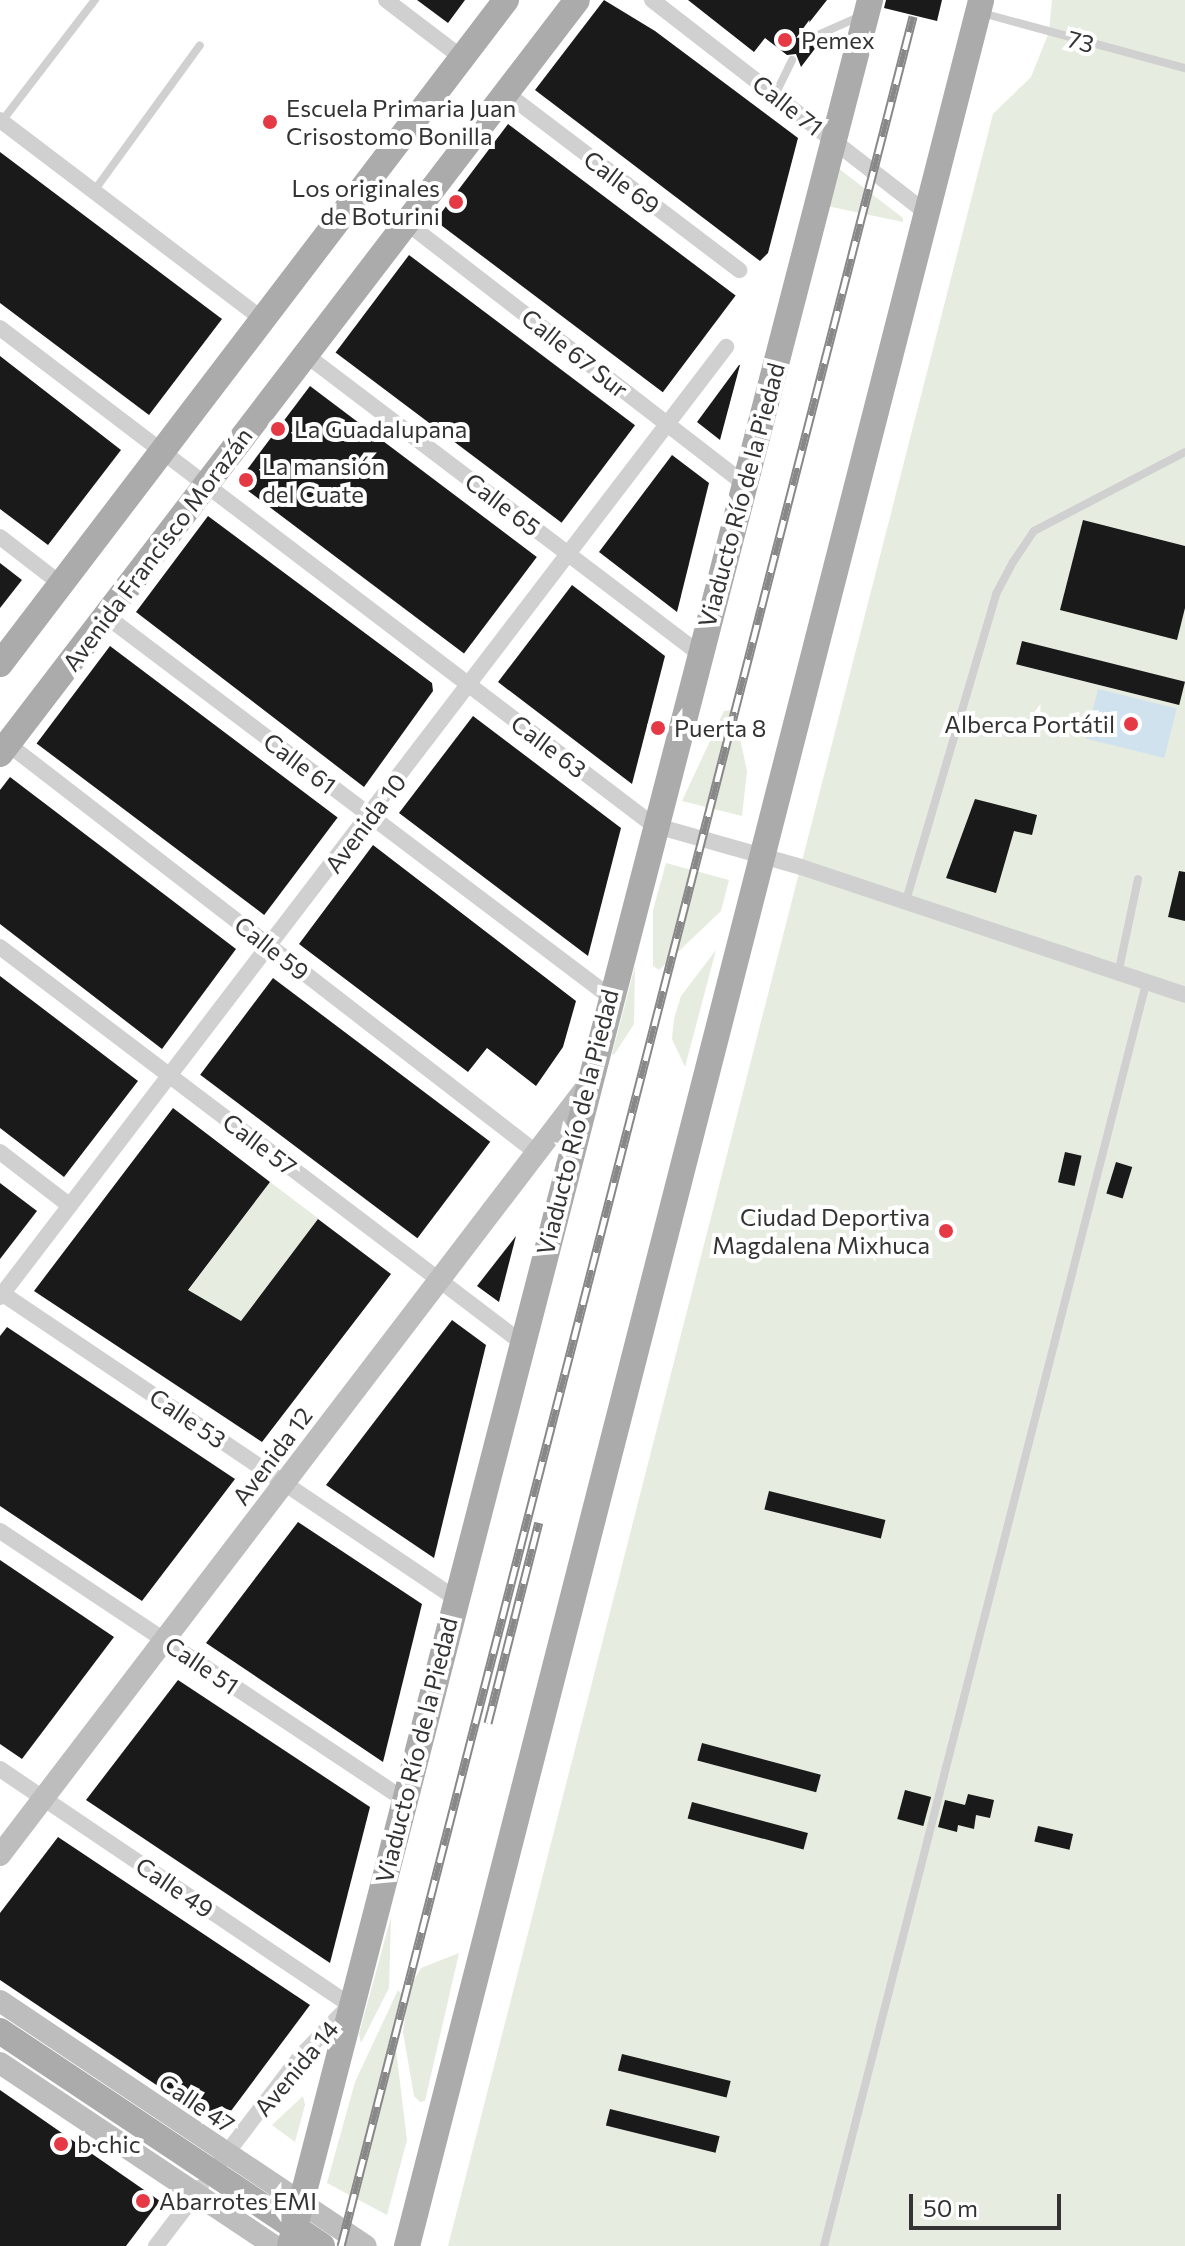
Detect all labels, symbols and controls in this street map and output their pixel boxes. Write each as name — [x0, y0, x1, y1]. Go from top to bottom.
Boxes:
street label: 73 — [1065, 24, 1097, 58]
place label: Pemex — [801, 26, 875, 54]
marker: Pemex — [776, 31, 794, 49]
street label: Calle 71 — [747, 69, 829, 141]
place label: Escuela Primaria Juan Crisostomo Bonilla — [286, 94, 516, 150]
marker: Escuela Primaria Juan Crisostomo Bonilla — [261, 113, 279, 131]
street label: Calle 69 — [578, 144, 666, 220]
place label: Los originales de Boturini — [291, 174, 440, 230]
marker: Los originales de Boturini — [447, 193, 465, 211]
street label: Calle 67 Sur — [516, 302, 634, 404]
street label: Viaducto Río de la Piedad — [692, 360, 790, 630]
place label: La Guadalupana — [294, 415, 467, 443]
marker: La Guadalupana — [269, 420, 287, 438]
street label: Avenida Francisco Morazán — [56, 422, 258, 676]
place label: La mansión del Cuate — [262, 452, 385, 508]
street label: Calle 65 — [460, 466, 546, 542]
marker: La mansión del Cuate — [237, 471, 255, 489]
street label: Calle 63 — [506, 708, 592, 784]
place label: Alberca Portátil — [944, 710, 1115, 738]
place label: Puerta 8 — [674, 714, 766, 742]
marker: Alberca Portátil — [1122, 715, 1140, 733]
marker: Puerta 8 — [649, 719, 667, 737]
street label: Calle 61 — [258, 726, 342, 800]
street label: Avenida 10 — [318, 768, 412, 878]
street label: Calle 59 — [229, 910, 315, 986]
street label: Viaducto Río de la Piedad — [530, 986, 624, 1258]
street label: Calle 57 — [217, 1107, 303, 1181]
place label: Ciudad Deportiva Magdalena Mixhuca — [712, 1203, 930, 1259]
marker: Ciudad Deportiva Magdalena Mixhuca — [937, 1222, 955, 1240]
street label: Calle 53 — [144, 1382, 232, 1454]
street label: Avenida 12 — [226, 1402, 318, 1510]
street label: Viaducto Río de la Piedad — [369, 1614, 463, 1886]
street label: Calle 51 — [160, 1630, 244, 1700]
street label: Calle 49 — [131, 1851, 219, 1923]
street label: Avenida 14 — [248, 2014, 344, 2122]
street label: Calle 47 — [154, 2067, 240, 2139]
place label: b·chic — [77, 2130, 141, 2158]
marker: b·chic — [52, 2135, 70, 2153]
scale bar — [913, 2178, 1065, 2228]
place label: Abarrotes EMI — [159, 2187, 317, 2215]
marker: Abarrotes EMI — [134, 2192, 152, 2210]
text: 50 m — [923, 2193, 978, 2222]

